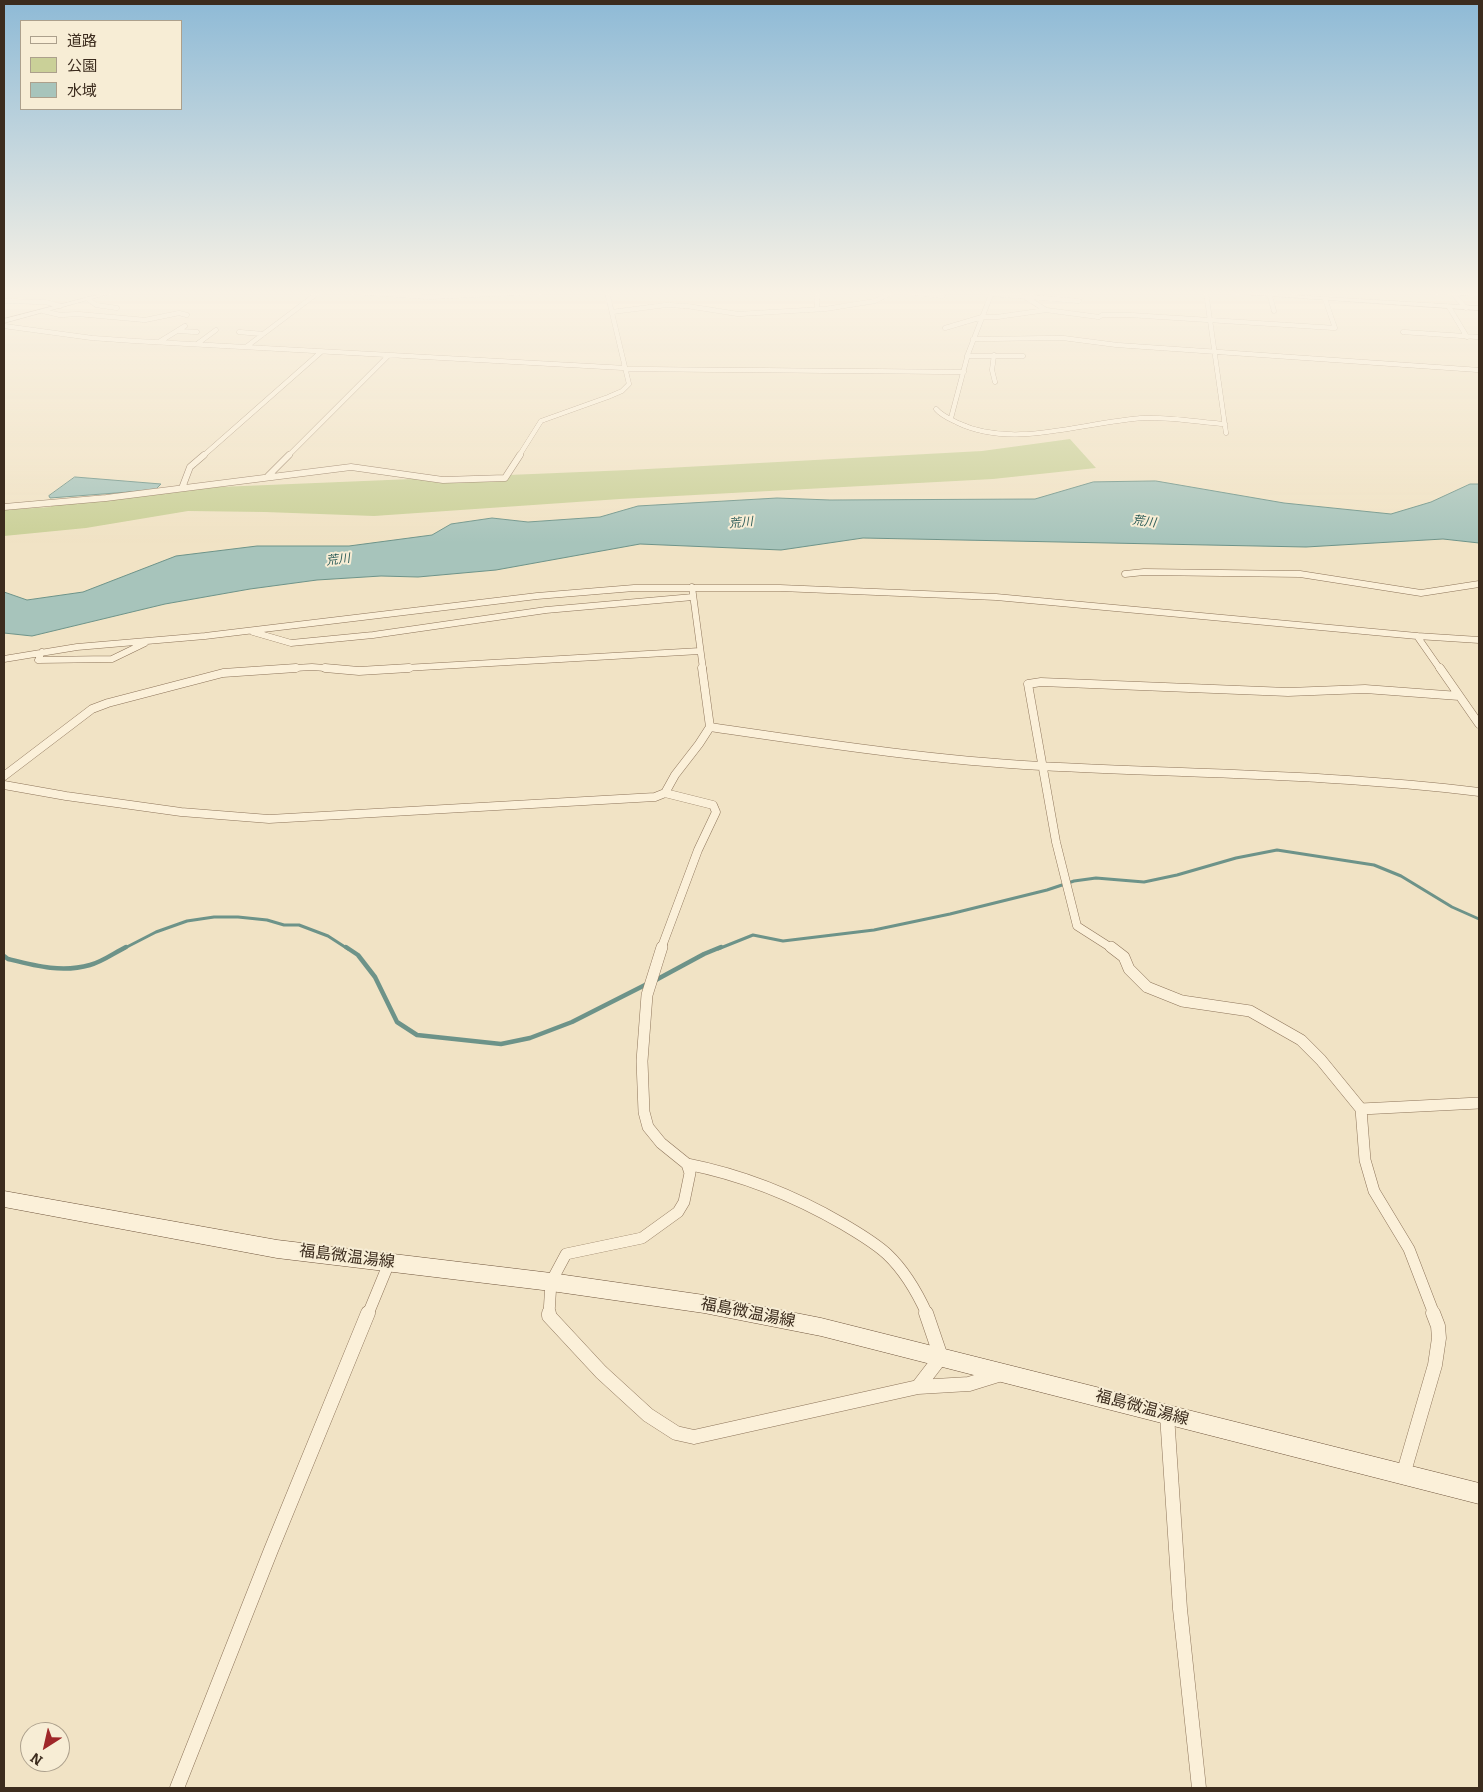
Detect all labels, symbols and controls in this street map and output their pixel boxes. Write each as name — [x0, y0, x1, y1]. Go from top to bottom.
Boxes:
legend — [20, 20, 182, 110]
text: 道路 — [67, 32, 97, 50]
text: 公園 — [67, 57, 97, 75]
text: 水域 — [67, 82, 97, 100]
water label: 荒川 — [1131, 513, 1157, 531]
water label: 荒川 — [728, 515, 754, 531]
water label: 荒川 — [325, 551, 351, 569]
street label: 福島微温湯線 — [298, 1242, 396, 1272]
street label: 福島微温湯線 — [699, 1294, 797, 1332]
street label: 福島微温湯線 — [1093, 1386, 1191, 1430]
north arrow — [20, 1722, 70, 1772]
text: N — [27, 1749, 46, 1769]

